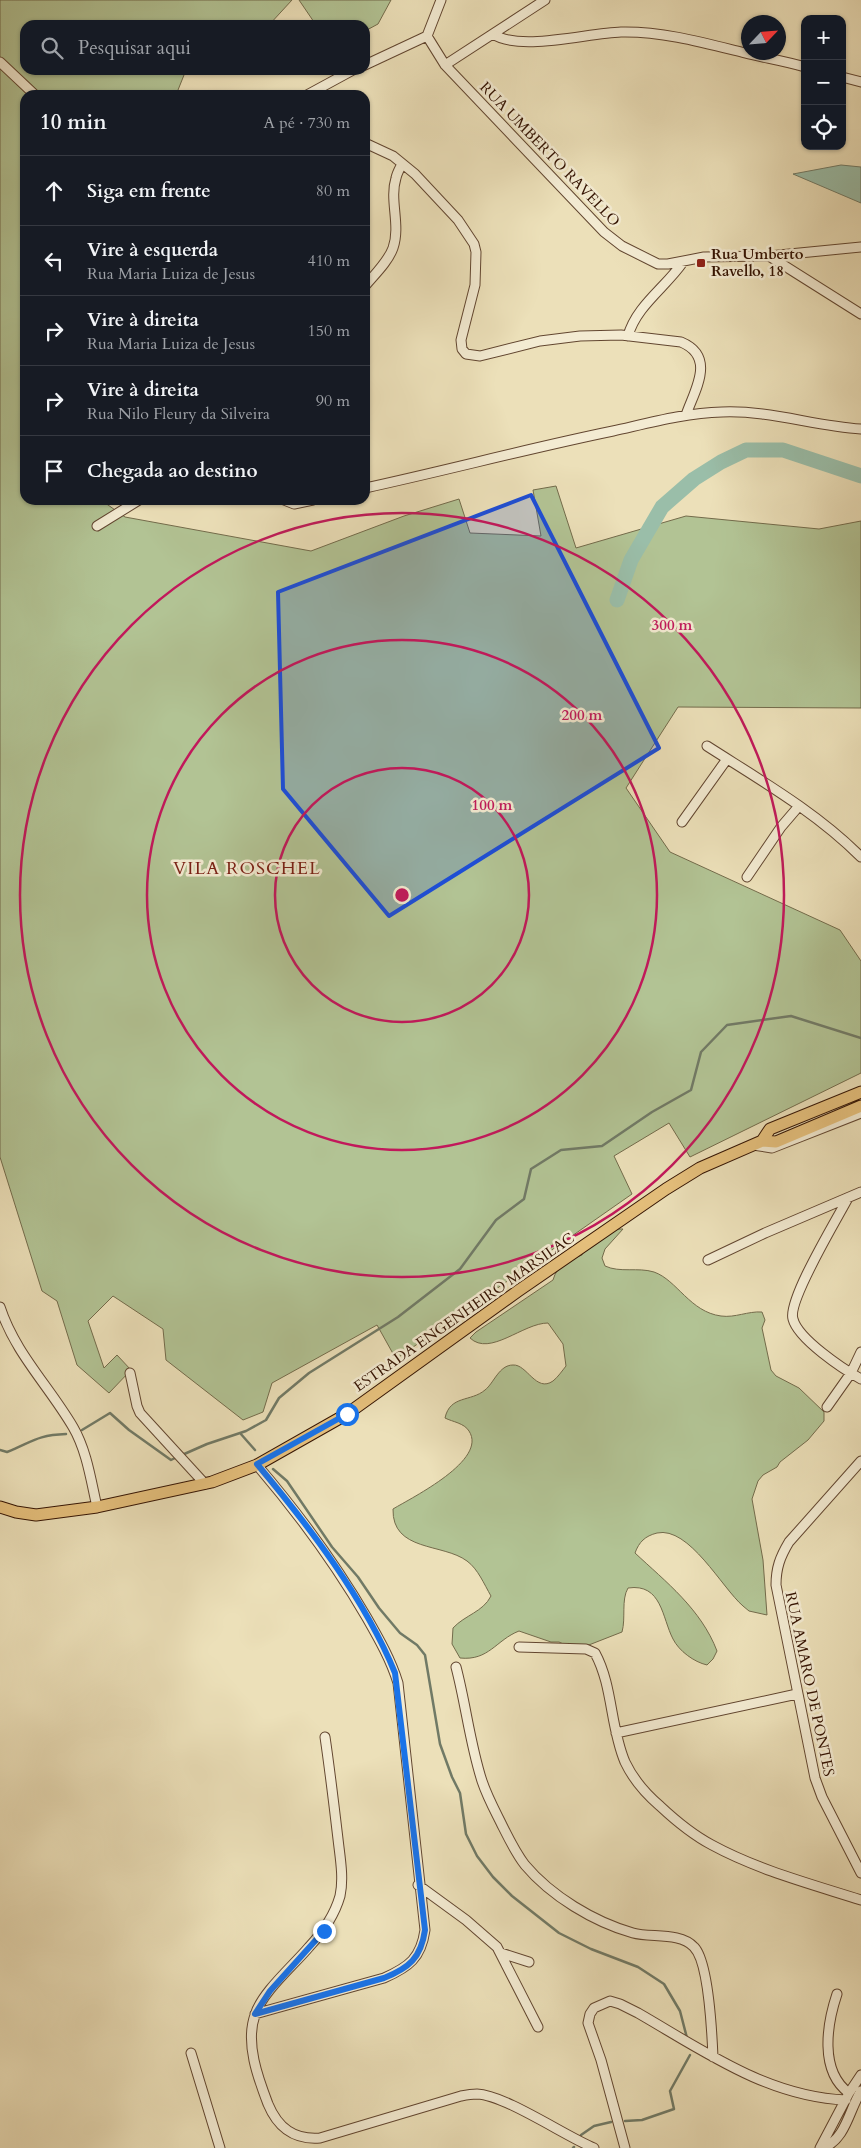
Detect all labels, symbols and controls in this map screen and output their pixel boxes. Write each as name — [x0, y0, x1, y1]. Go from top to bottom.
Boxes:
north arrow — [741, 15, 786, 60]
map controls — [801, 15, 846, 150]
button: + — [801, 15, 846, 60]
search box — [20, 20, 370, 75]
icon: search — [38, 34, 66, 62]
text: Pesquisar aqui — [78, 35, 191, 61]
button: − — [801, 60, 846, 105]
street label: RUA UMBERTO RAVELLO — [475, 77, 625, 231]
button: locate — [801, 105, 846, 150]
text: 10 min — [40, 108, 107, 137]
text: A pé · 730 m — [263, 112, 350, 134]
icon: ahead — [40, 177, 68, 205]
text: Siga em frente — [87, 178, 211, 204]
text: 80 m — [316, 180, 350, 202]
text: Vire à esquerda — [87, 237, 218, 263]
place label: Rua Umberto Ravello, 18 — [711, 244, 804, 281]
icon: left — [40, 247, 68, 275]
text: 410 m — [308, 250, 350, 272]
marker: Rua Umberto Ravello, 18 — [695, 257, 707, 269]
text: Rua Maria Luiza de Jesus — [87, 263, 255, 285]
text: Vire à direita — [87, 307, 199, 333]
icon: right — [40, 317, 68, 345]
text: 150 m — [308, 320, 350, 342]
text: Rua Maria Luiza de Jesus — [87, 333, 255, 355]
text: Vire à direita — [87, 377, 199, 403]
icon: right — [40, 387, 68, 415]
text: 90 m — [316, 390, 350, 412]
text: Rua Nilo Fleury da Silveira — [87, 403, 270, 425]
icon: arrive — [40, 457, 68, 485]
text: Chegada ao destino — [87, 458, 258, 484]
text: 300 m — [652, 615, 693, 635]
text: 200 m — [562, 705, 603, 725]
text: 100 m — [472, 795, 513, 815]
district label: VILA ROSCHEL — [173, 856, 321, 881]
centre of rings — [393, 886, 411, 904]
street label: ESTRADA ENGENHEIRO MARSILAC — [350, 1228, 578, 1396]
route start — [336, 1403, 359, 1426]
street label: RUA AMARO DE PONTES — [781, 1590, 839, 1778]
route end — [313, 1920, 336, 1943]

